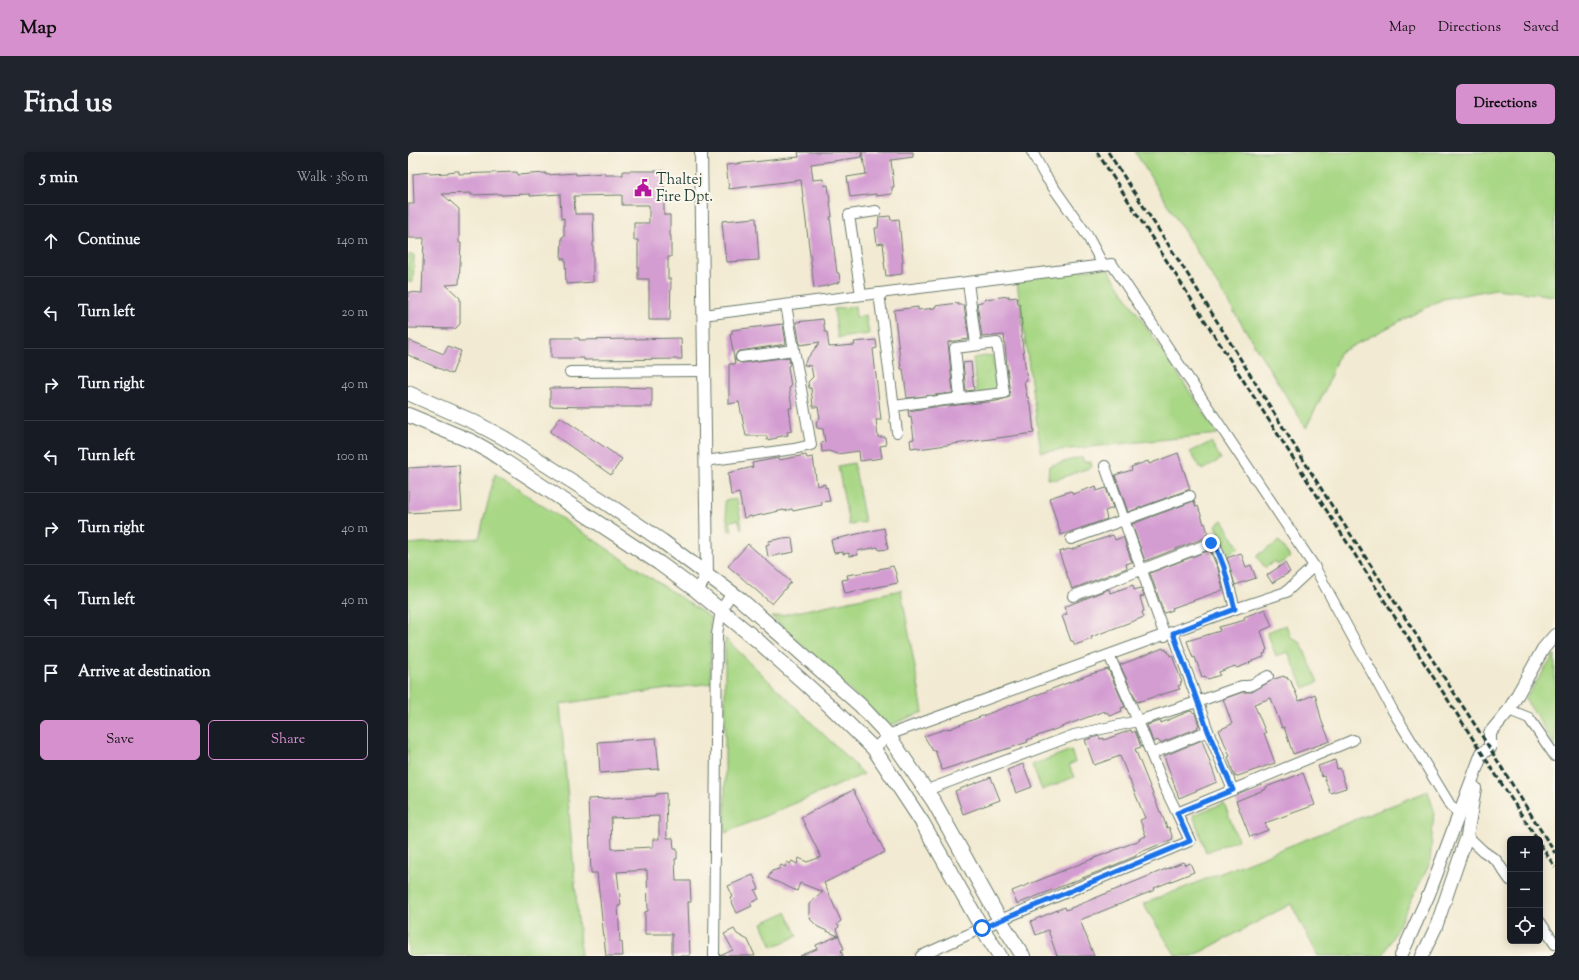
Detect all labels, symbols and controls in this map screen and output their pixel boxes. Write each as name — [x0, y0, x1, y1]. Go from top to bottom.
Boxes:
text: Map — [20, 15, 57, 42]
text: Map — [1389, 18, 1416, 38]
text: Directions — [1438, 18, 1501, 38]
text: Saved — [1523, 18, 1559, 38]
text: Find us — [24, 84, 112, 124]
button: Directions — [1456, 84, 1555, 124]
text: 5 min — [40, 166, 78, 190]
text: Walk · 380 m — [297, 169, 368, 187]
place label: Thaltej Fire Dpt. — [656, 170, 713, 208]
public building icon: Thaltej Fire Dpt. — [633, 178, 653, 198]
icon: ahead — [40, 230, 62, 252]
text: Continue — [78, 230, 140, 251]
text: 140 m — [337, 232, 368, 250]
icon: left — [40, 302, 62, 324]
text: Turn left — [78, 302, 135, 323]
text: 20 m — [342, 304, 368, 322]
icon: right — [40, 374, 62, 396]
text: Turn right — [78, 374, 144, 395]
text: 40 m — [341, 376, 368, 394]
icon: left — [40, 446, 62, 468]
text: Turn left — [78, 446, 135, 467]
text: 100 m — [336, 448, 368, 466]
icon: right — [40, 518, 62, 540]
text: Turn right — [78, 518, 144, 539]
text: 40 m — [341, 520, 368, 538]
route end — [1202, 534, 1220, 552]
icon: left — [40, 590, 62, 612]
text: Turn left — [78, 590, 135, 611]
text: 40 m — [341, 592, 368, 610]
icon: arrive — [40, 662, 62, 684]
text: Arrive at destination — [78, 662, 211, 683]
button: Save — [40, 720, 200, 760]
button: Share — [208, 720, 368, 760]
map controls — [1507, 836, 1543, 944]
button: + — [1507, 836, 1543, 872]
button: − — [1507, 872, 1543, 908]
button: locate — [1507, 908, 1543, 944]
route start — [973, 919, 991, 937]

